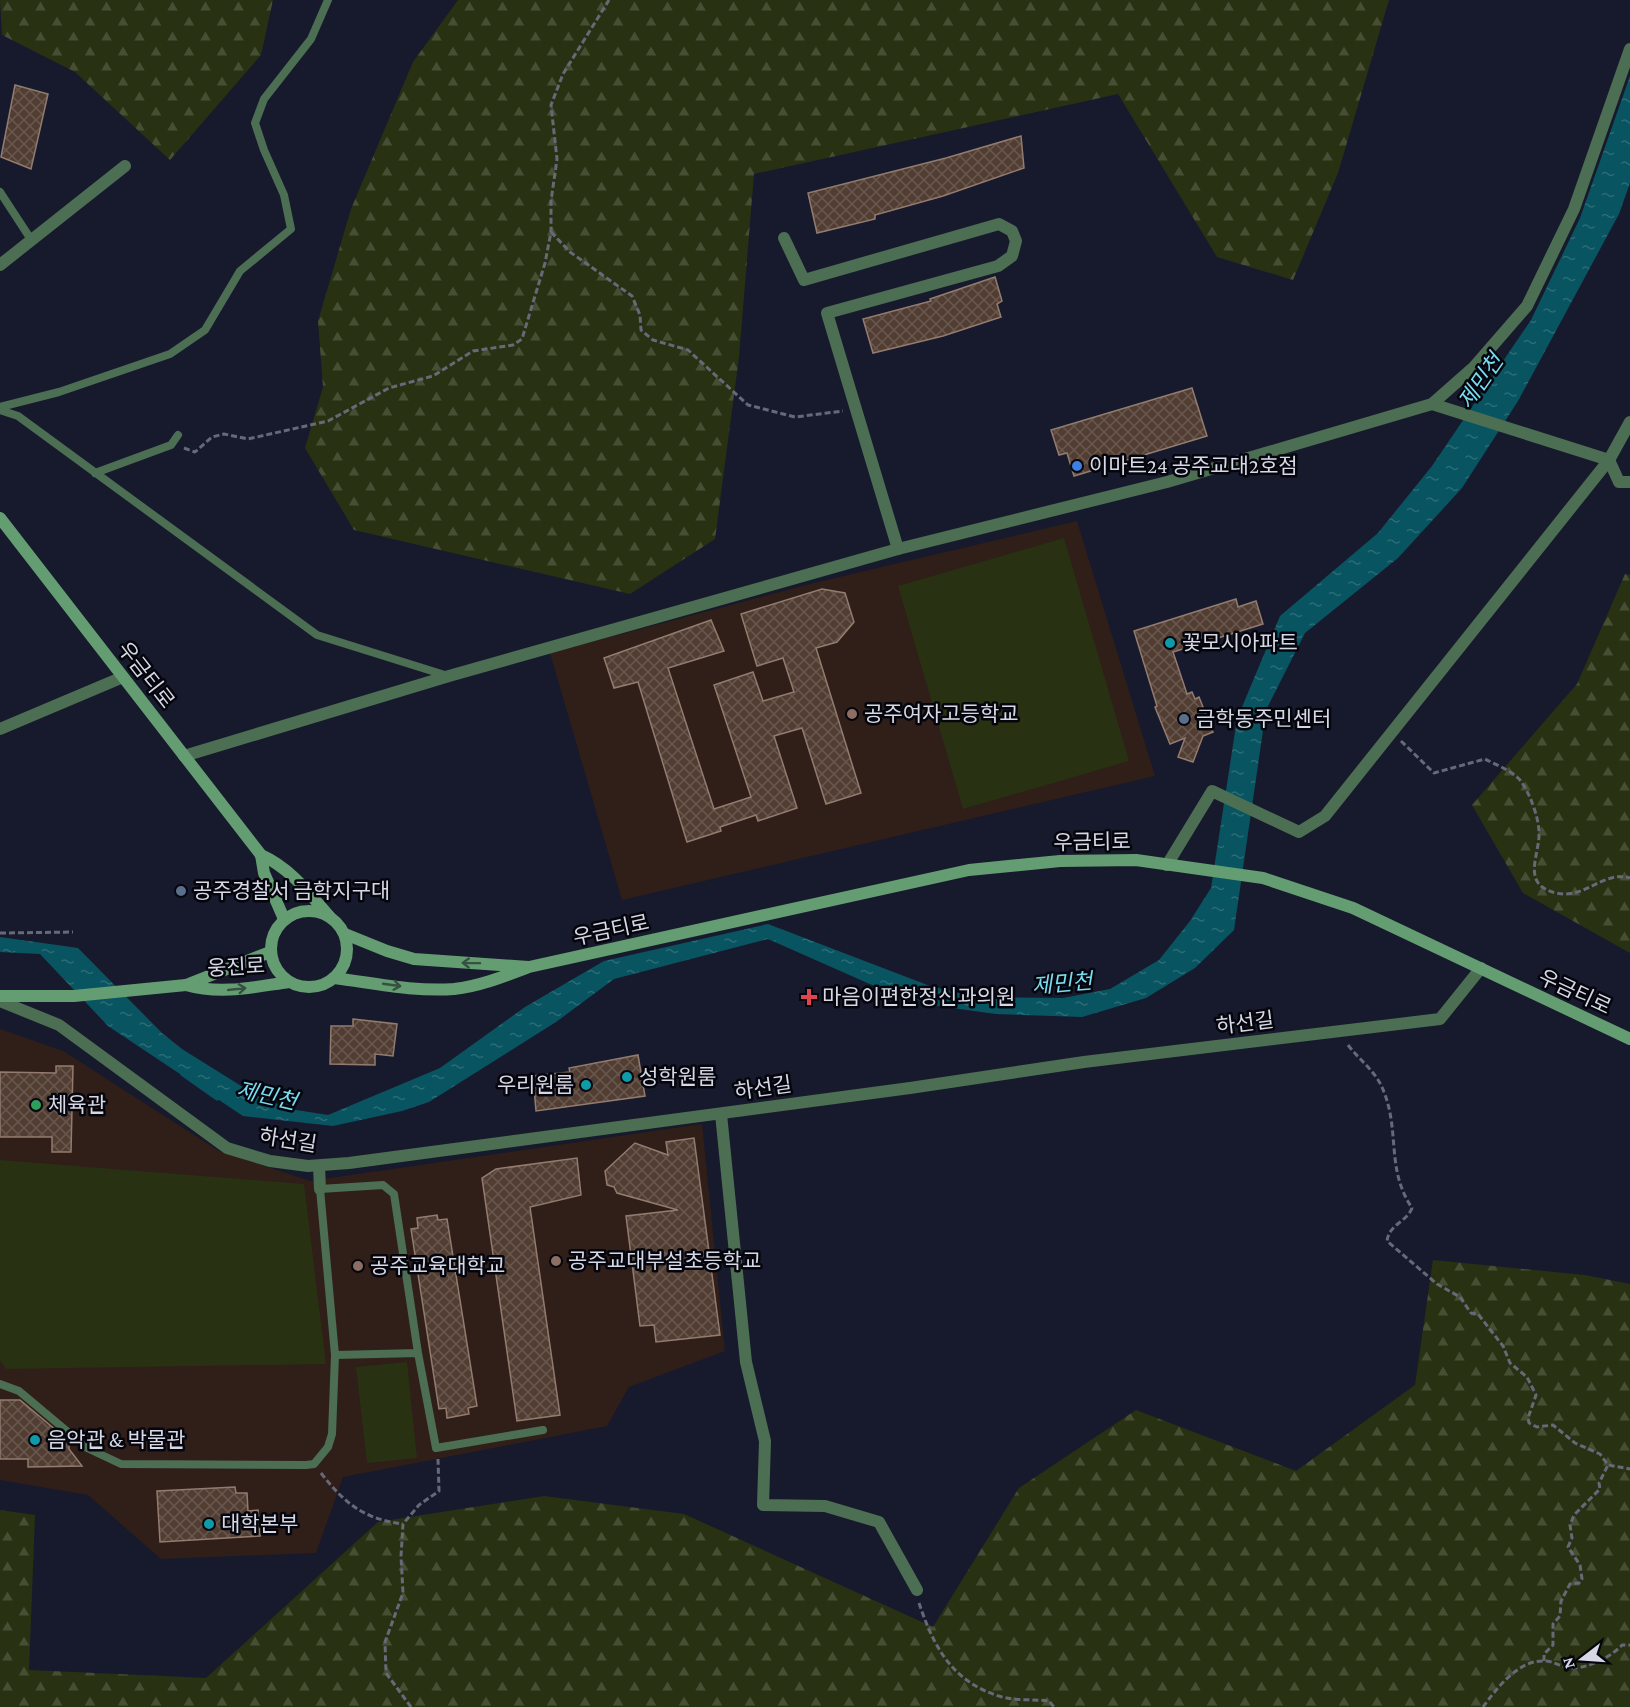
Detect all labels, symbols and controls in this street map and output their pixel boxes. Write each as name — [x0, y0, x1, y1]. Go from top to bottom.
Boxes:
water label: 제민천 — [1453, 347, 1510, 413]
place label: 이마트24 공주교대2호점 — [1089, 454, 1298, 478]
marker: 이마트24 공주교대2호점 — [1070, 459, 1084, 473]
place label: 꽃모시아파트 — [1182, 631, 1298, 655]
marker: 꽃모시아파트 — [1163, 636, 1177, 650]
street label: 우금티로 — [113, 637, 179, 713]
place label: 공주여자고등학교 — [864, 702, 1019, 726]
marker: 공주여자고등학교 — [845, 707, 859, 721]
place label: 금학동주민센터 — [1196, 707, 1331, 731]
marker: 금학동주민센터 — [1177, 712, 1191, 726]
street label: 우금티로 — [1053, 829, 1131, 855]
place label: 공주경찰서 금학지구대 — [193, 879, 390, 903]
marker: 공주경찰서 금학지구대 — [174, 884, 188, 898]
street label: 우금티로 — [571, 910, 651, 950]
street label: 웅진로 — [206, 953, 266, 981]
one-way arrow — [461, 957, 481, 969]
street label: 우금티로 — [1535, 965, 1615, 1019]
water label: 제민천 — [1031, 968, 1096, 999]
one-way arrow — [382, 980, 402, 991]
one-way arrow — [227, 983, 247, 994]
place label: 마음이편한정신과의원 — [822, 985, 1015, 1009]
marker: 마음이편한정신과의원 — [800, 988, 818, 1006]
street label: 하선길 — [1215, 1008, 1275, 1038]
place label: 성학원룸 — [639, 1065, 716, 1089]
marker: 성학원룸 — [620, 1070, 634, 1084]
street label: 하선길 — [733, 1072, 793, 1104]
place label: 우리원룸 — [497, 1073, 574, 1097]
water label: 제민천 — [234, 1076, 302, 1115]
marker: 우리원룸 — [579, 1078, 593, 1092]
place label: 체육관 — [48, 1093, 106, 1117]
marker: 체육관 — [29, 1098, 43, 1112]
street label: 하선길 — [257, 1124, 319, 1156]
place label: 공주교대부설초등학교 — [568, 1249, 761, 1273]
place label: 공주교육대학교 — [370, 1254, 505, 1278]
marker: 공주교대부설초등학교 — [549, 1254, 563, 1268]
marker: 공주교육대학교 — [351, 1259, 365, 1273]
place label: 음악관 & 박물관 — [47, 1428, 185, 1452]
marker: 음악관 & 박물관 — [28, 1433, 42, 1447]
place label: 대학본부 — [221, 1512, 298, 1536]
marker: 대학본부 — [202, 1517, 216, 1531]
north arrow — [1552, 1629, 1612, 1689]
text: N — [1558, 1655, 1578, 1671]

